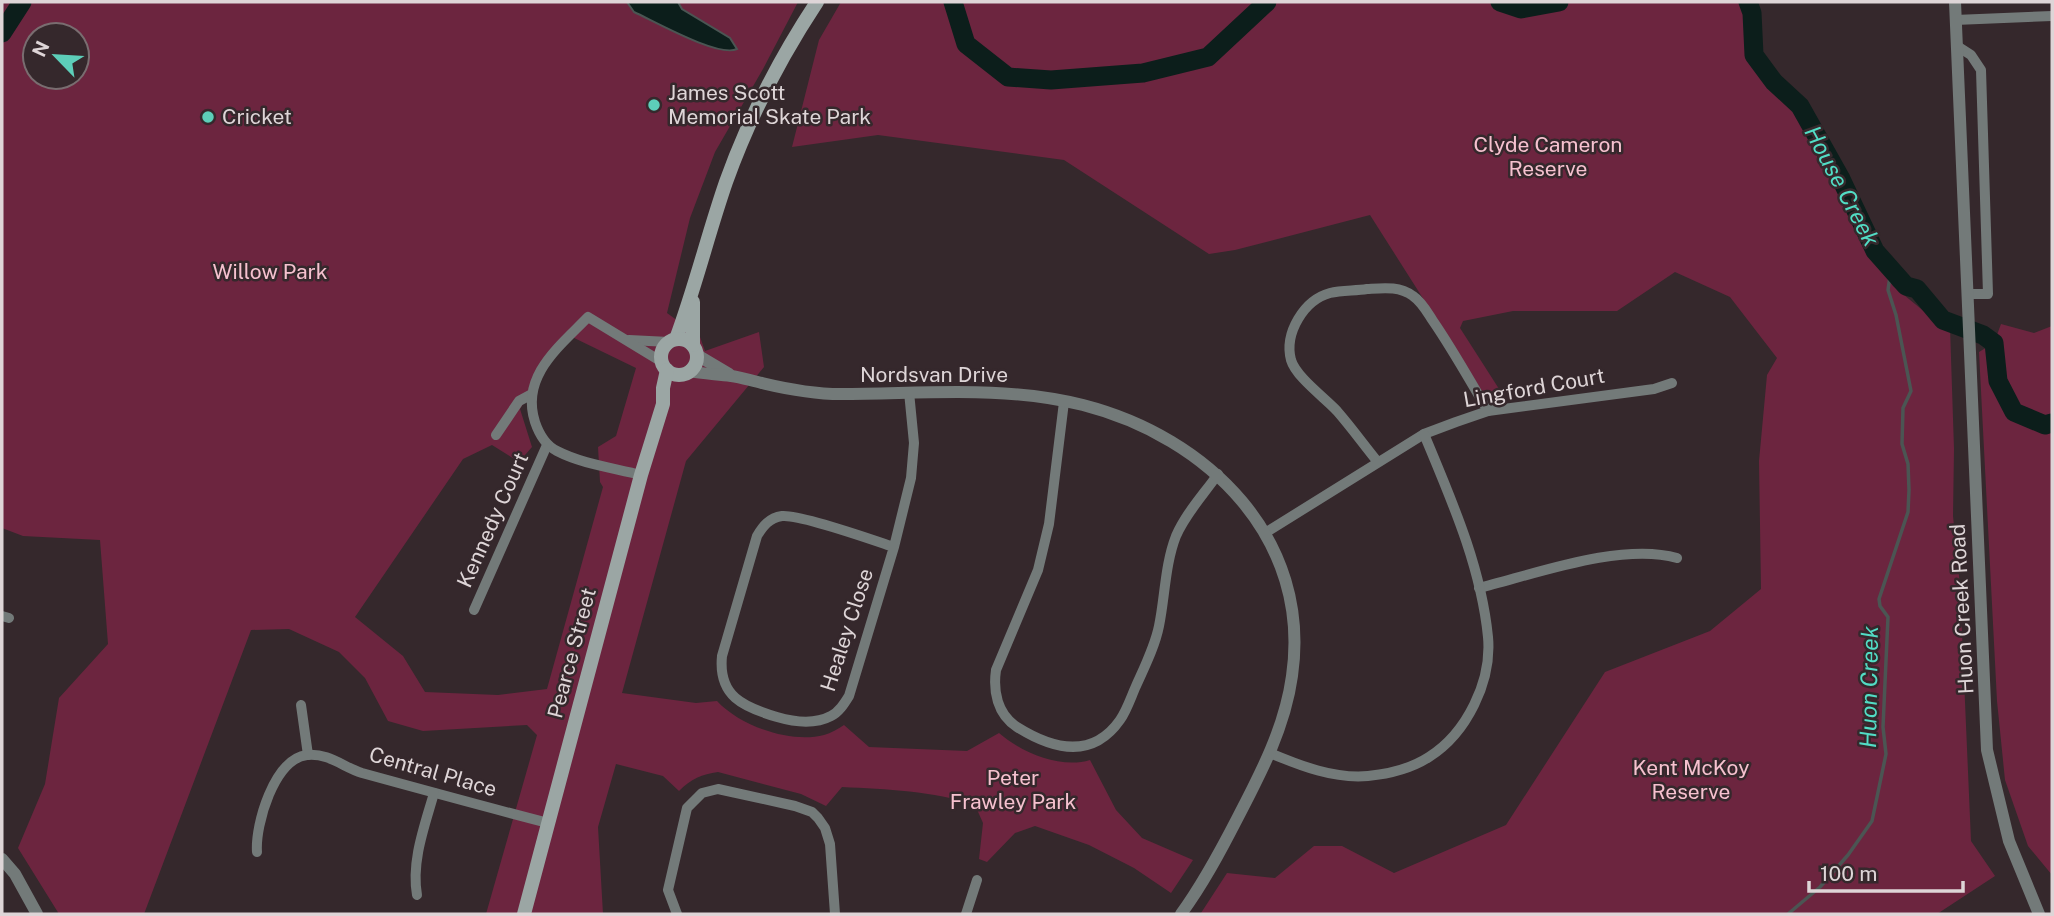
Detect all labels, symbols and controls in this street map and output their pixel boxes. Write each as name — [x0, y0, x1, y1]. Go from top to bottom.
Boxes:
north arrow — [21, 21, 91, 91]
text: N — [27, 37, 54, 60]
place label: James Scott Memorial Skate Park — [668, 80, 871, 129]
marker: James Scott Memorial Skate Park — [646, 97, 662, 113]
place label: Cricket — [222, 104, 292, 129]
marker: Cricket — [200, 109, 216, 125]
water label: House Creek — [1799, 121, 1886, 251]
park label: Clyde Cameron Reserve — [1474, 132, 1622, 181]
park label: Willow Park — [212, 259, 328, 284]
street label: Nordsvan Drive — [860, 362, 1008, 387]
street label: Lingford Court — [1461, 363, 1607, 412]
street label: Kennedy Court — [452, 448, 533, 591]
street label: Huon Creek Road — [1945, 523, 1978, 695]
street label: Healey Close — [815, 565, 878, 694]
street label: Pearce Street — [542, 585, 601, 721]
water label: Huon Creek — [1854, 625, 1883, 748]
street label: Central Place — [366, 741, 500, 802]
park label: Kent McKoy Reserve — [1633, 755, 1749, 804]
park label: Peter Frawley Park — [950, 765, 1076, 814]
scale bar — [1809, 850, 1963, 894]
text: 100 m — [1820, 861, 1877, 886]

